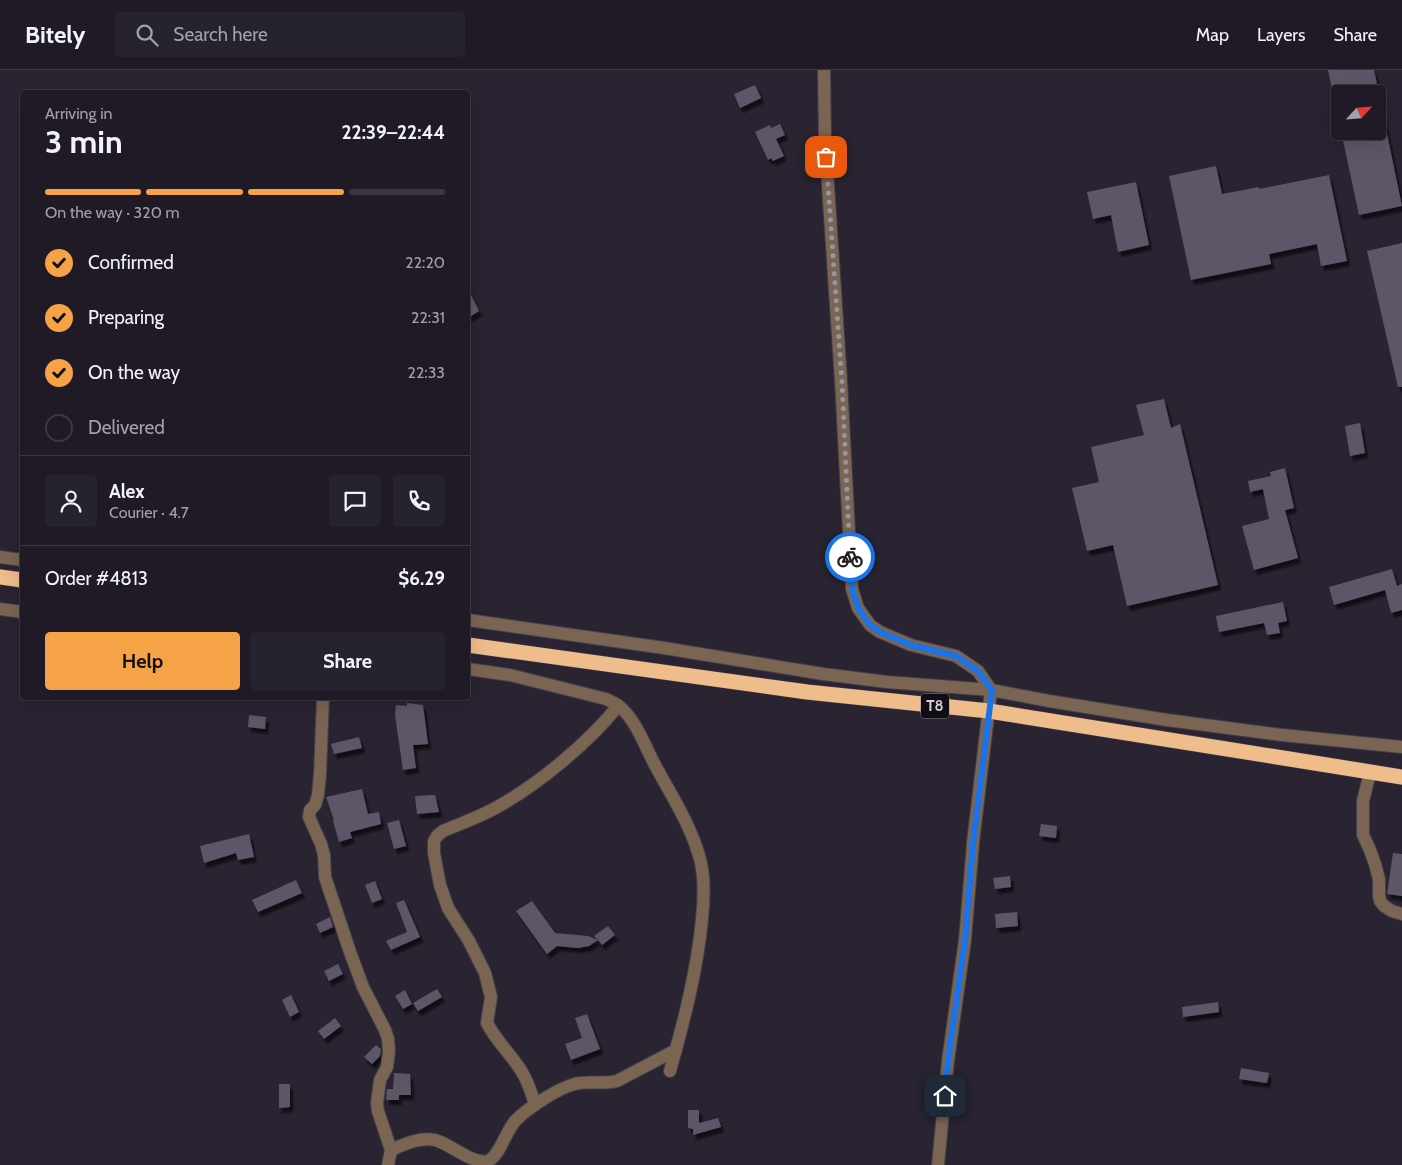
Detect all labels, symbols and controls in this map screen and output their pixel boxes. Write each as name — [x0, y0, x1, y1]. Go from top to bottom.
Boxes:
search box — [115, 12, 465, 57]
text: Bitely — [25, 20, 85, 49]
icon: search — [133, 21, 161, 49]
text: Search here — [173, 23, 268, 46]
text: Map — [1196, 24, 1229, 46]
text: Layers — [1257, 24, 1306, 46]
text: Share — [1334, 24, 1377, 46]
north arrow — [1331, 85, 1386, 140]
map controls — [1331, 85, 1386, 140]
text: Arriving in — [45, 104, 112, 123]
text: 22:39–22:44 — [342, 121, 445, 144]
text: 3 min — [45, 122, 123, 161]
pin — [805, 136, 847, 178]
icon: bag — [812, 143, 840, 171]
text: On the way · 320 m — [45, 203, 179, 222]
icon: check — [45, 249, 73, 277]
text: Confirmed — [88, 251, 174, 274]
text: 22:20 — [405, 253, 445, 272]
icon: check — [45, 304, 73, 332]
text: Preparing — [88, 306, 164, 329]
text: 22:31 — [411, 308, 445, 327]
icon: check — [45, 359, 73, 387]
text: On the way — [88, 361, 180, 384]
text: 22:33 — [408, 363, 445, 382]
text: Delivered — [88, 416, 165, 439]
button: person — [45, 475, 97, 527]
button: chat — [329, 475, 381, 527]
button: phone — [393, 475, 445, 527]
text: Alex — [109, 480, 145, 503]
text: Courier · 4.7 — [109, 503, 189, 522]
courier — [825, 532, 875, 582]
icon: bike — [836, 543, 864, 571]
text: Order #4813 — [45, 567, 148, 590]
text: $6.29 — [398, 567, 445, 590]
button: Help — [45, 632, 240, 690]
button: Share — [250, 632, 445, 690]
road number: T8 — [921, 694, 949, 718]
pin — [924, 1075, 966, 1117]
icon: home — [931, 1082, 959, 1110]

